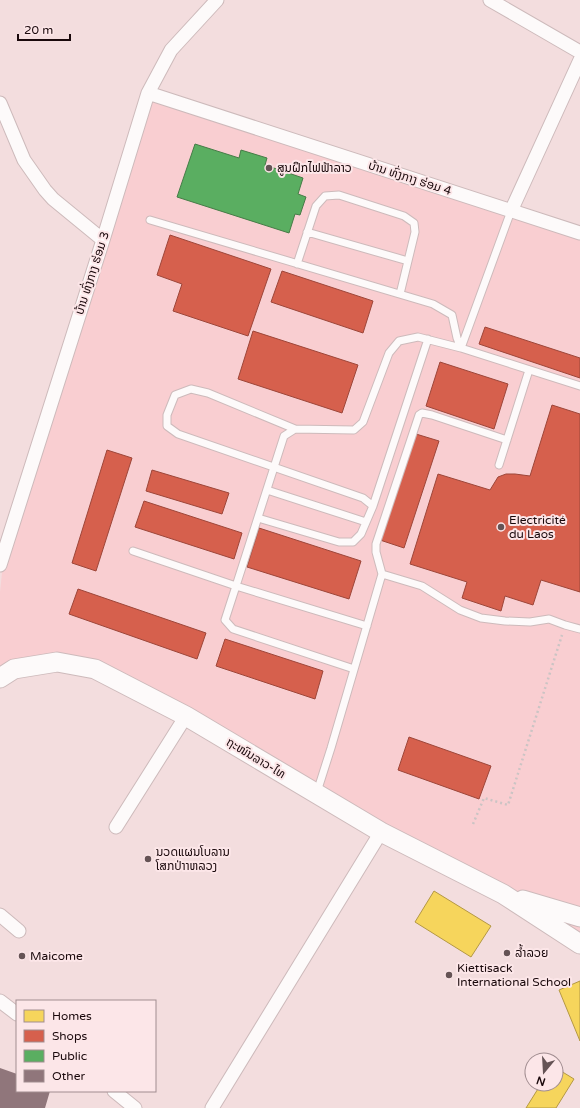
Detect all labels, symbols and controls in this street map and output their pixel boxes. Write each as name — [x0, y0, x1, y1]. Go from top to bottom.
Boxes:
scale bar — [18, 16, 70, 42]
text: 20 m — [24, 23, 53, 37]
street label: ບ້ານ ທົ່ງກາງ ຮ່ອມ 4 — [367, 156, 454, 198]
place label: ສູນຝຶກໄຟຟ້າລາວ — [277, 161, 352, 176]
marker: ສູນຝຶກໄຟຟ້າລາວ — [264, 163, 274, 173]
street label: ບ້ານ ທົ່ງກາງ ຮ່ອມ 3 — [70, 229, 112, 316]
place label: Electricité du Laos — [509, 513, 566, 541]
marker: Electricité du Laos — [496, 522, 506, 532]
street label: ຖະໜົນລາວ-ໄທ — [224, 735, 288, 781]
place label: ນວດແຜນໂບລານ ໂສກປ່າາຫລວງ — [155, 845, 230, 873]
marker: ນວດແຜນໂບລານ ໂສກປ່າາຫລວງ — [143, 854, 153, 864]
place label: ລ້ຳລວຍ — [515, 944, 548, 960]
marker: ລ້ຳລວຍ — [502, 948, 512, 958]
place label: Maicome — [30, 949, 83, 963]
marker: Maicome — [17, 951, 27, 961]
place label: Kiettisack International School — [457, 961, 571, 989]
marker: Kiettisack International School — [444, 970, 454, 980]
legend — [16, 1000, 156, 1092]
text: Homes — [52, 1009, 92, 1023]
text: Shops — [52, 1029, 87, 1043]
text: Public — [52, 1049, 87, 1063]
north arrow — [524, 1052, 564, 1092]
text: Other — [52, 1069, 85, 1083]
text: N — [535, 1073, 547, 1089]

